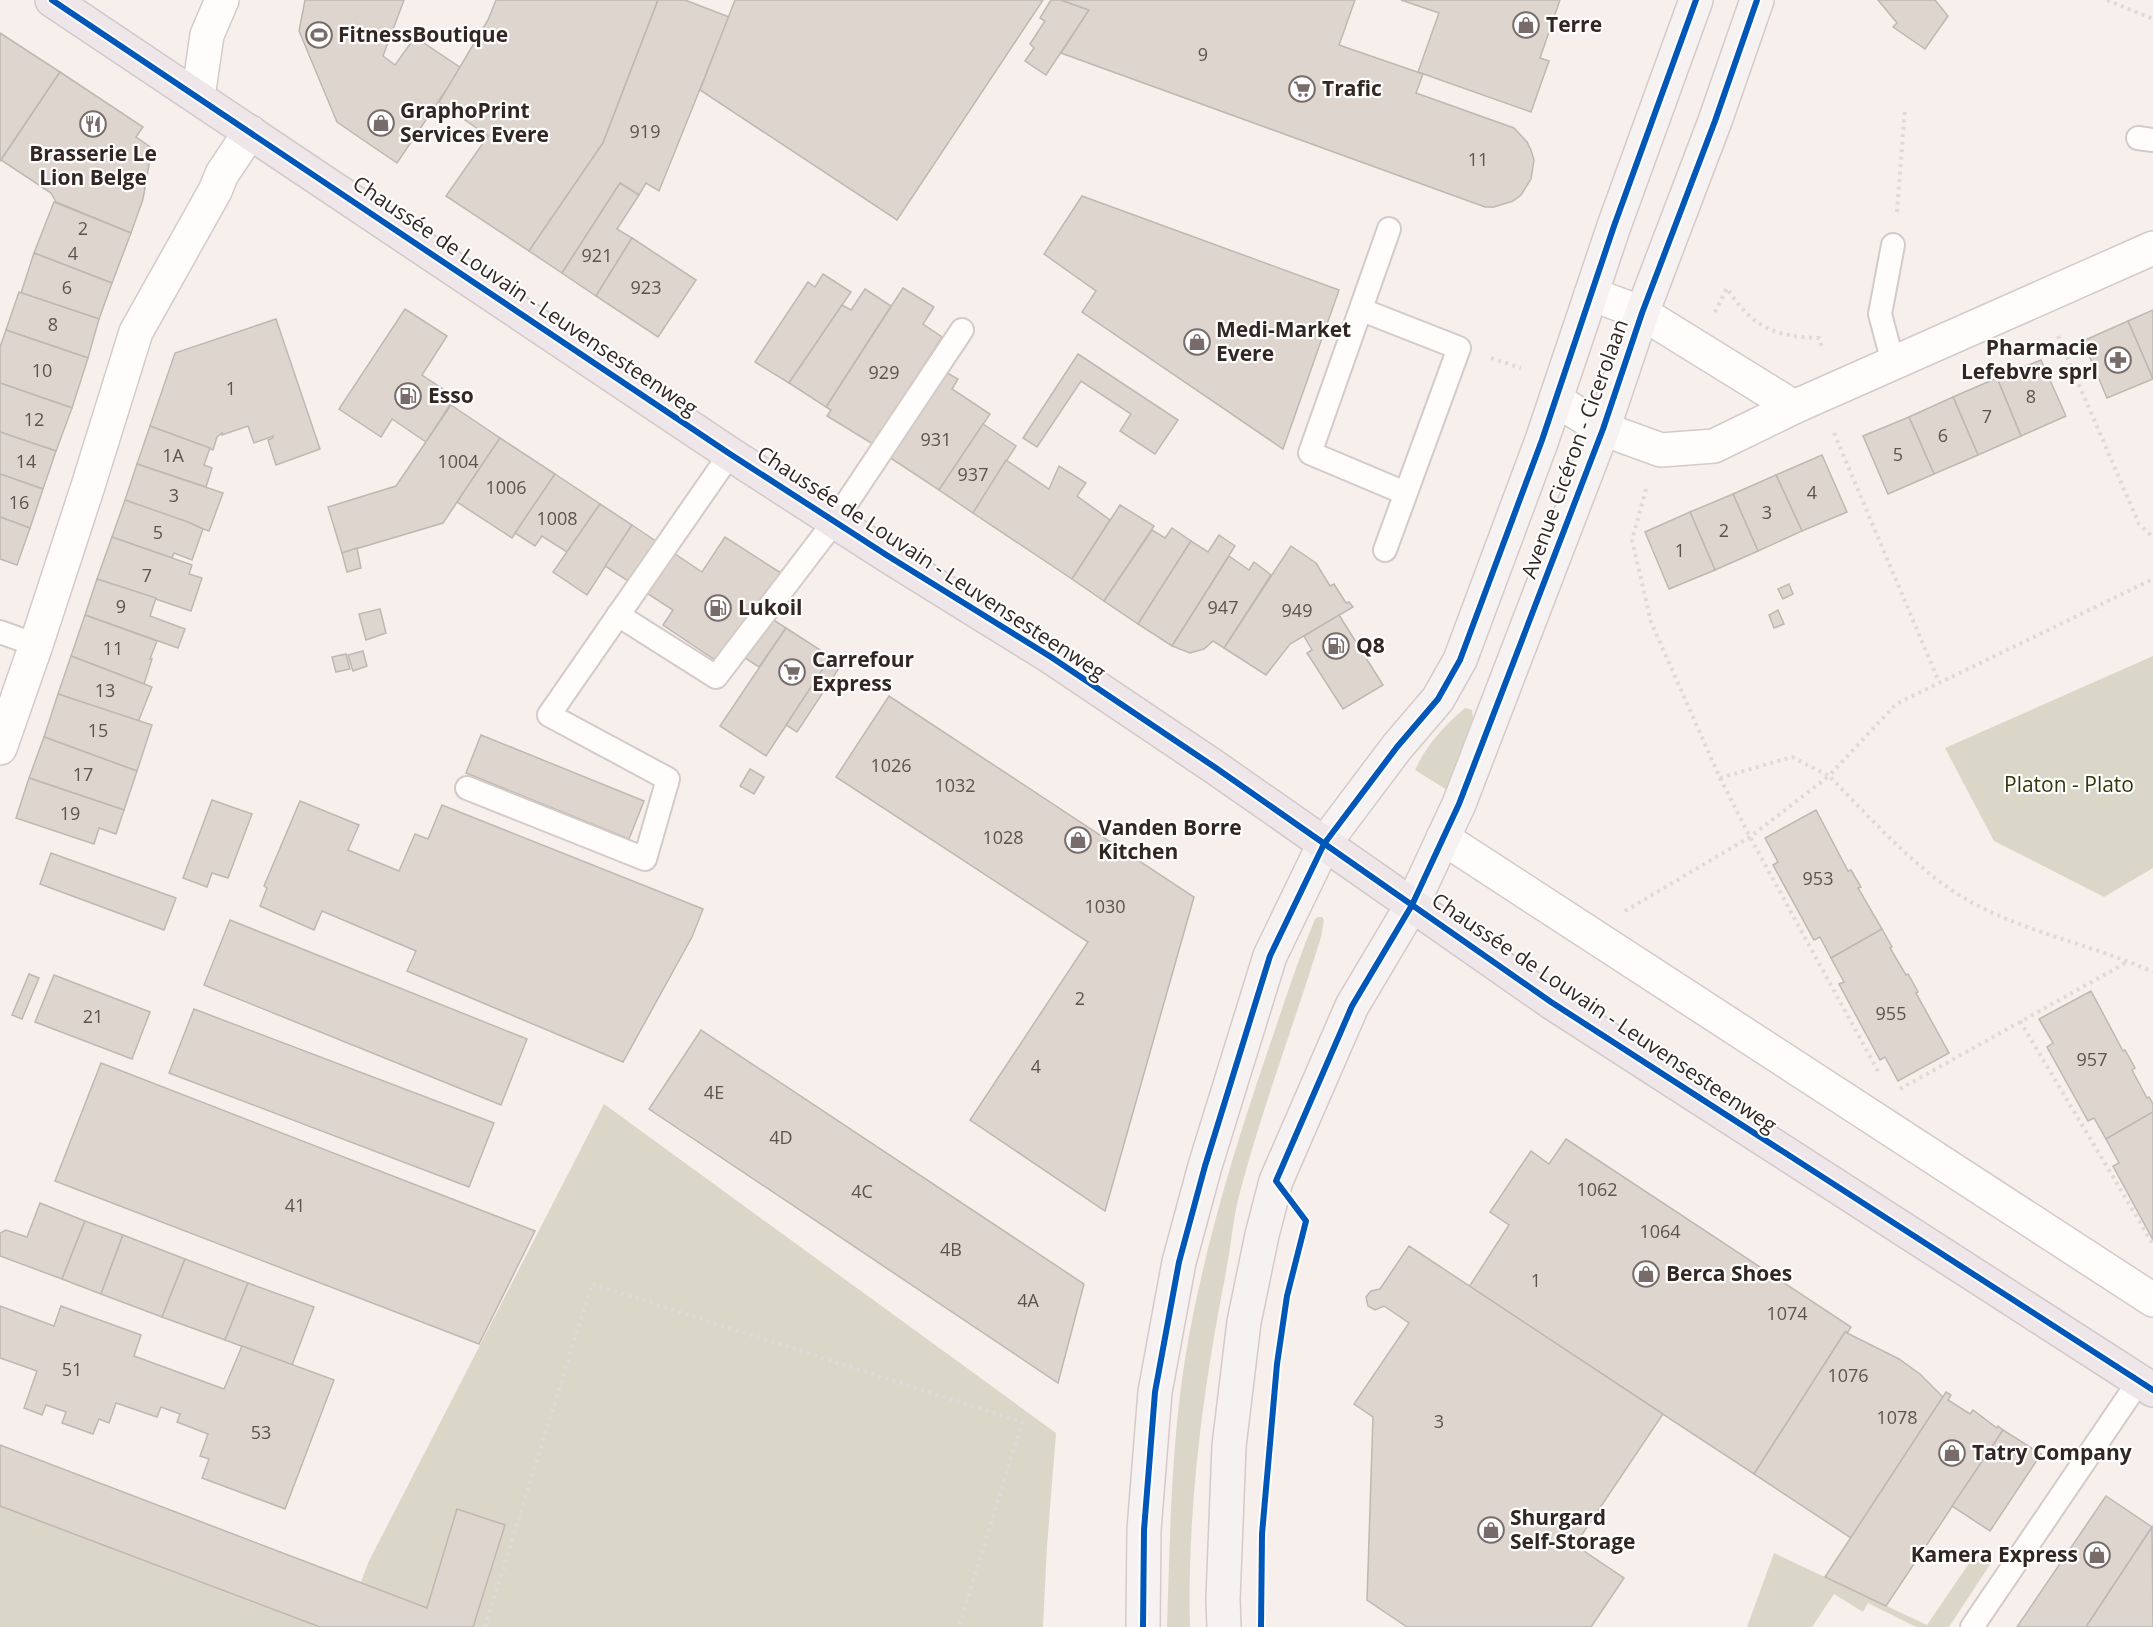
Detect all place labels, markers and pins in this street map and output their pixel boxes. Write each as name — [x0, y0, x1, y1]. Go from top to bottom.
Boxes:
shop icon: Terre — [1511, 10, 1541, 40]
place label: Terre — [1546, 10, 1602, 38]
sports icon: FitnessBoutique — [304, 20, 334, 50]
place label: FitnessBoutique — [338, 20, 508, 48]
supermarket icon: Trafic — [1287, 74, 1317, 104]
place label: Trafic — [1322, 74, 1382, 102]
place label: GraphoPrint Services Evere — [400, 96, 549, 148]
shop icon: GraphoPrint Services Evere — [366, 108, 396, 138]
restaurant icon: Brasserie Le Lion Belge — [78, 109, 108, 139]
place label: Brasserie Le Lion Belge — [29, 139, 157, 191]
place label: Medi-Market Evere — [1216, 315, 1351, 367]
shop icon: Medi-Market Evere — [1182, 327, 1212, 357]
place label: Pharmacie Lefebvre sprl — [1961, 333, 2098, 385]
pharmacy icon: Pharmacie Lefebvre sprl — [2103, 345, 2133, 375]
fuel station icon: Esso — [393, 381, 423, 411]
place label: Esso — [428, 381, 474, 409]
fuel station icon: Lukoil — [703, 593, 733, 623]
place label: Lukoil — [738, 593, 803, 621]
fuel station icon: Q8 — [1321, 631, 1351, 661]
place label: Q8 — [1356, 631, 1385, 659]
place label: Carrefour Express — [812, 645, 914, 697]
supermarket icon: Carrefour Express — [777, 657, 807, 687]
place label: Vanden Borre Kitchen — [1098, 813, 1242, 865]
shop icon: Vanden Borre Kitchen — [1063, 825, 1093, 855]
shop icon: Berca Shoes — [1631, 1259, 1661, 1289]
place label: Berca Shoes — [1666, 1259, 1792, 1287]
shop icon: Tatry Company — [1937, 1438, 1967, 1468]
place label: Tatry Company — [1972, 1438, 2132, 1466]
place label: Shurgard Self-Storage — [1510, 1503, 1635, 1555]
shop icon: Shurgard Self-Storage — [1476, 1515, 1506, 1545]
place label: Kamera Express — [1911, 1540, 2078, 1568]
shop icon: Kamera Express — [2082, 1540, 2112, 1570]

